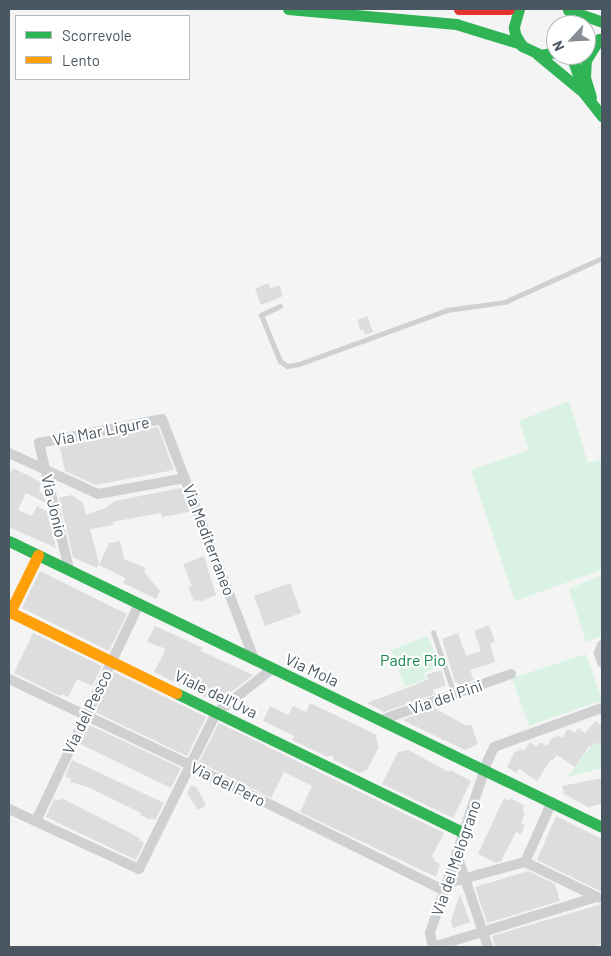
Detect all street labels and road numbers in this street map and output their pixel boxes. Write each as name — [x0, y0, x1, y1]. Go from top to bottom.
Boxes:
street label: Via Mar Ligure — [51, 412, 151, 450]
street label: Via Jonio — [37, 473, 71, 539]
street label: Via Mediterraneo — [179, 482, 239, 598]
street label: Via Mola — [282, 649, 342, 691]
street label: Viale dell'Uva — [171, 666, 261, 722]
street label: Via del Pesco — [58, 667, 116, 757]
street label: Via dei Pini — [407, 676, 485, 718]
street label: Via del Pero — [187, 758, 269, 810]
street label: Via del Melograno — [427, 798, 485, 918]

